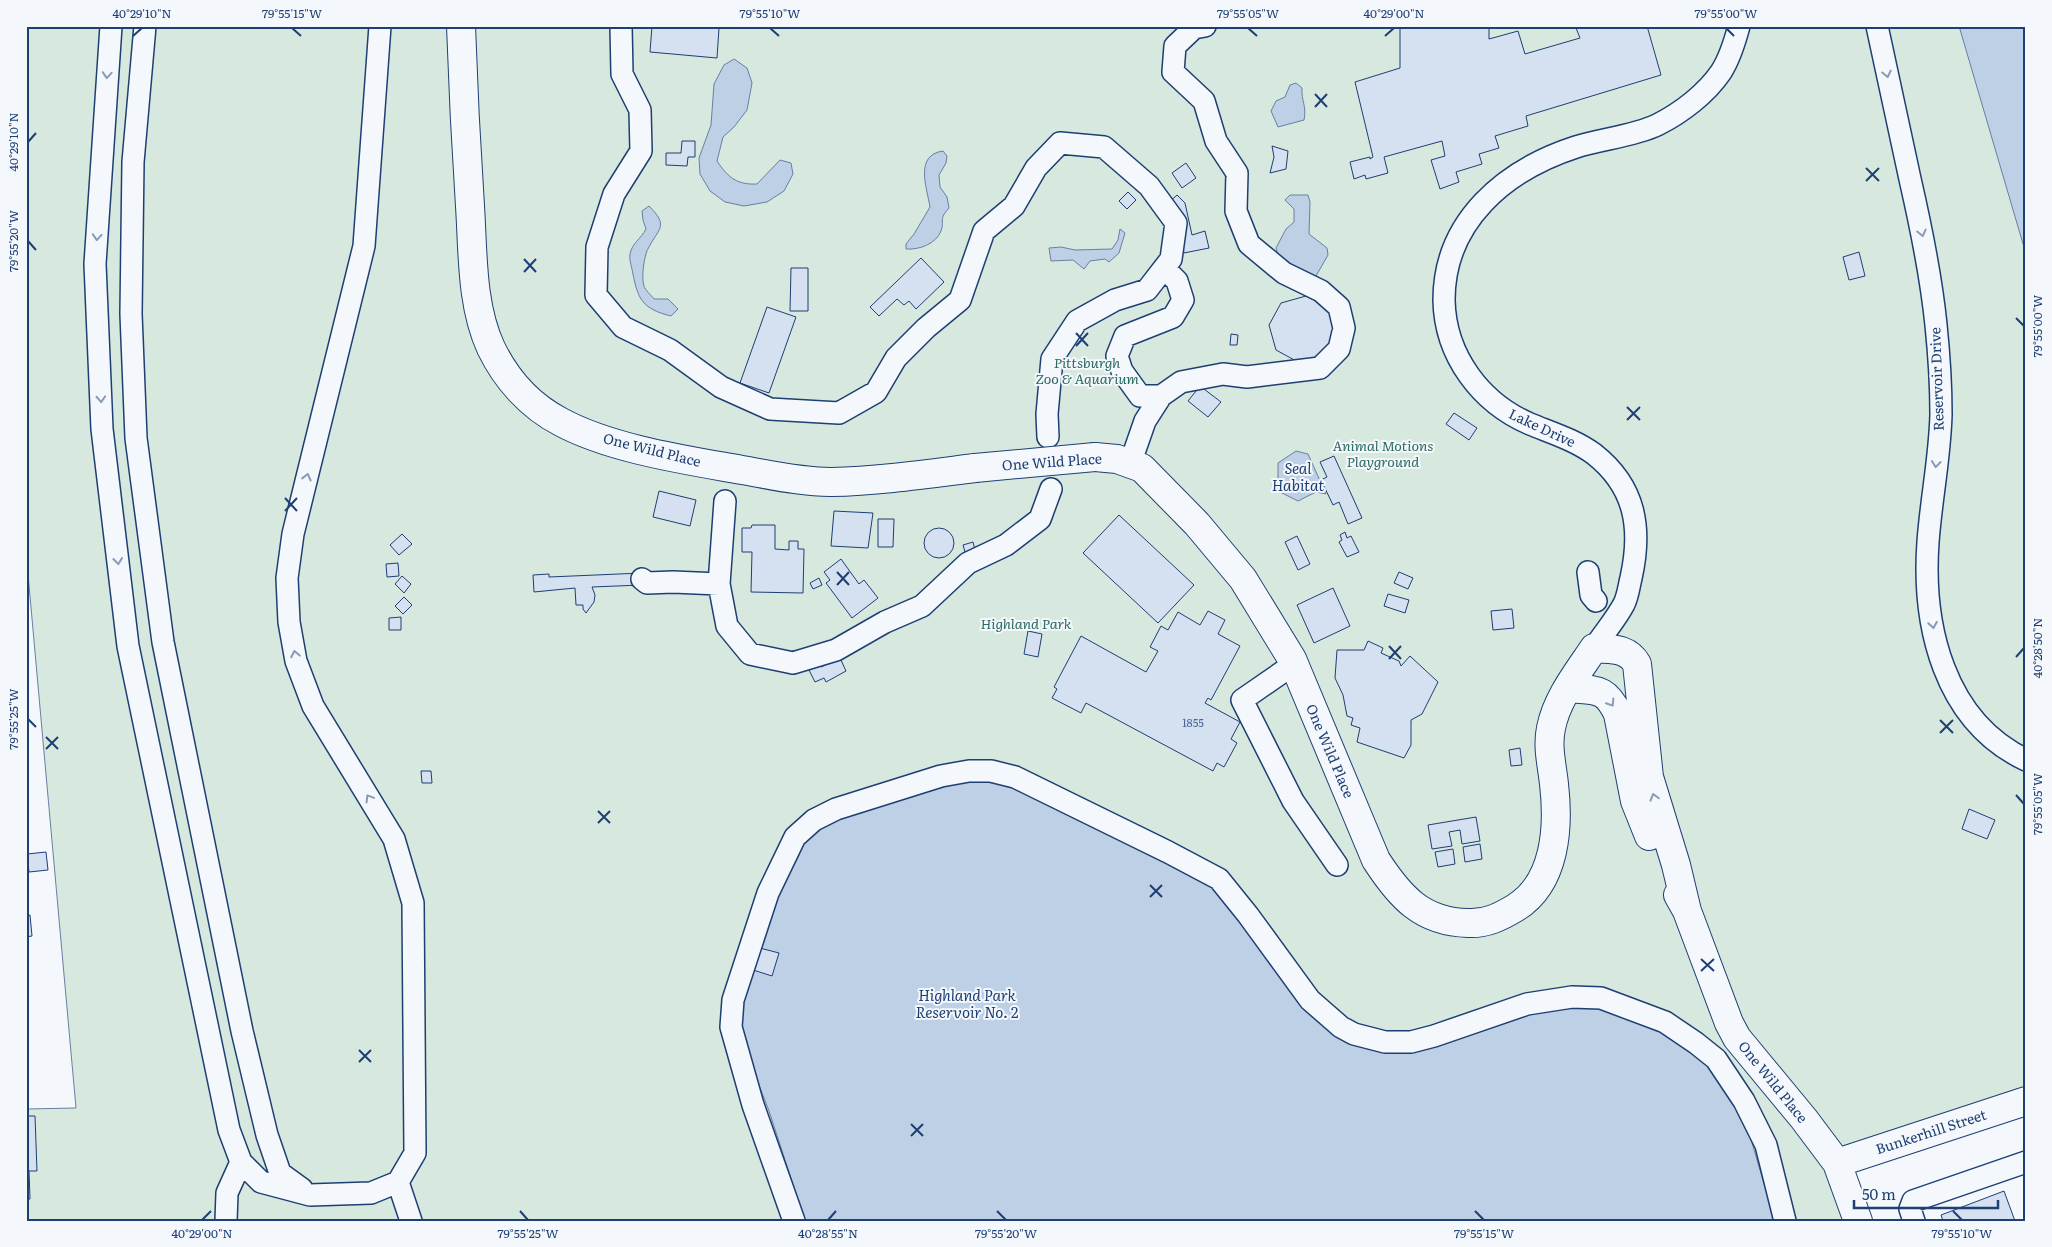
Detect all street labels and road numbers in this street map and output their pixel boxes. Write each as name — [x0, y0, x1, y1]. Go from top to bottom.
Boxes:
street label: Reservoir Drive — [1924, 327, 1948, 431]
street label: Lake Drive — [1506, 403, 1579, 451]
street label: One Wild Place — [601, 427, 703, 471]
street label: One Wild Place — [1001, 448, 1103, 474]
street label: One Wild Place — [1302, 701, 1360, 801]
street label: One Wild Place — [1734, 1036, 1813, 1127]
street label: Bunkerhill Street — [1873, 1104, 1989, 1158]

